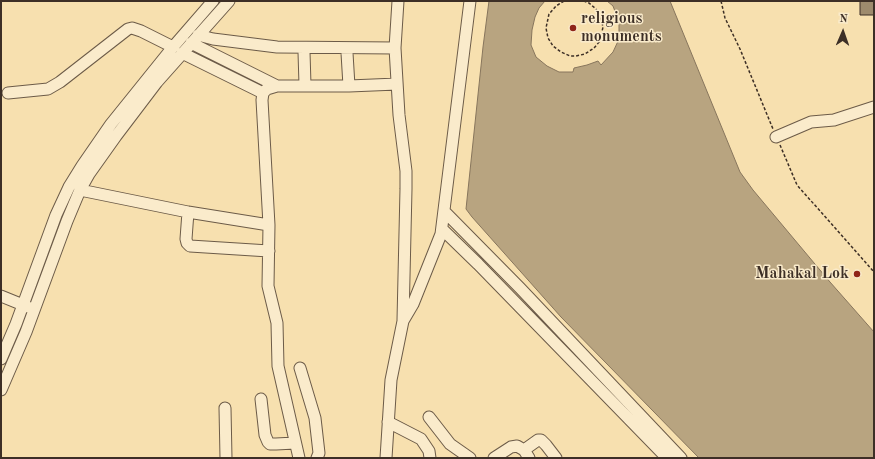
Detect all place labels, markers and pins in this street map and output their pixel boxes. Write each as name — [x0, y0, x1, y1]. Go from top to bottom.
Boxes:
place label: religious monuments — [581, 9, 662, 47]
marker: religious monuments — [568, 23, 578, 33]
place label: Mahakal Lok — [755, 264, 849, 284]
marker: Mahakal Lok — [852, 269, 862, 279]

